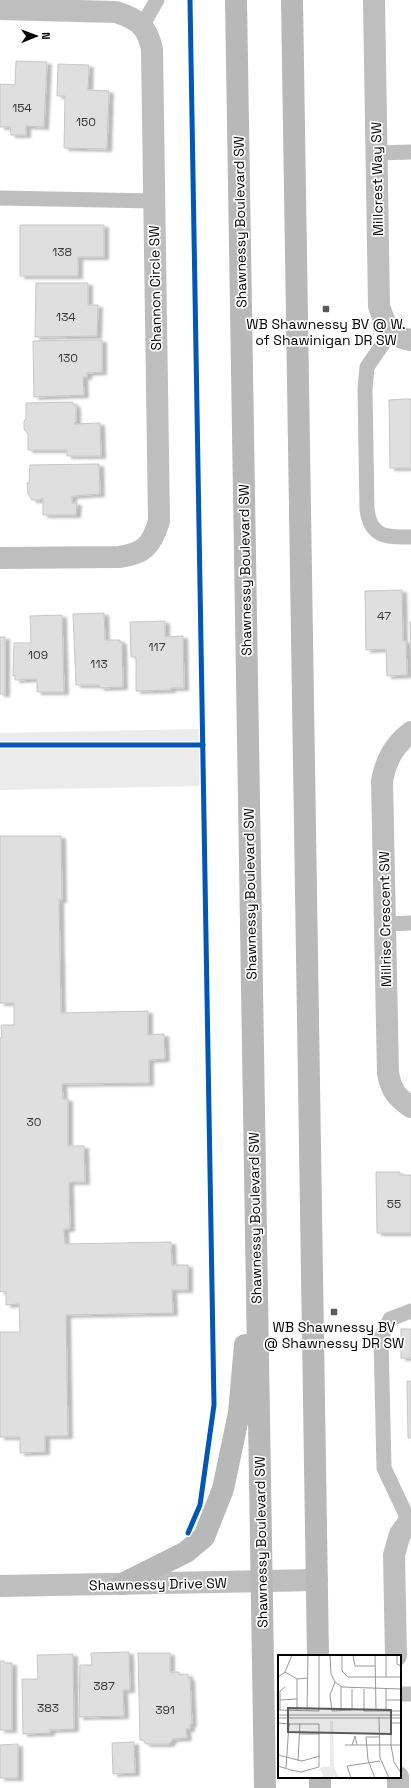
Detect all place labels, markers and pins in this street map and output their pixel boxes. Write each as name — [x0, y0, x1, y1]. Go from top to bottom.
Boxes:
marker: WB Shawnessy BV @ W. of Shawinigan DR SW — [321, 304, 331, 314]
place label: WB Shawnessy BV @ W. of Shawinigan DR SW — [246, 315, 406, 349]
marker: WB Shawnessy BV @ Shawnessy DR SW — [329, 1307, 339, 1317]
place label: WB Shawnessy BV @ Shawnessy DR SW — [264, 1318, 404, 1352]

